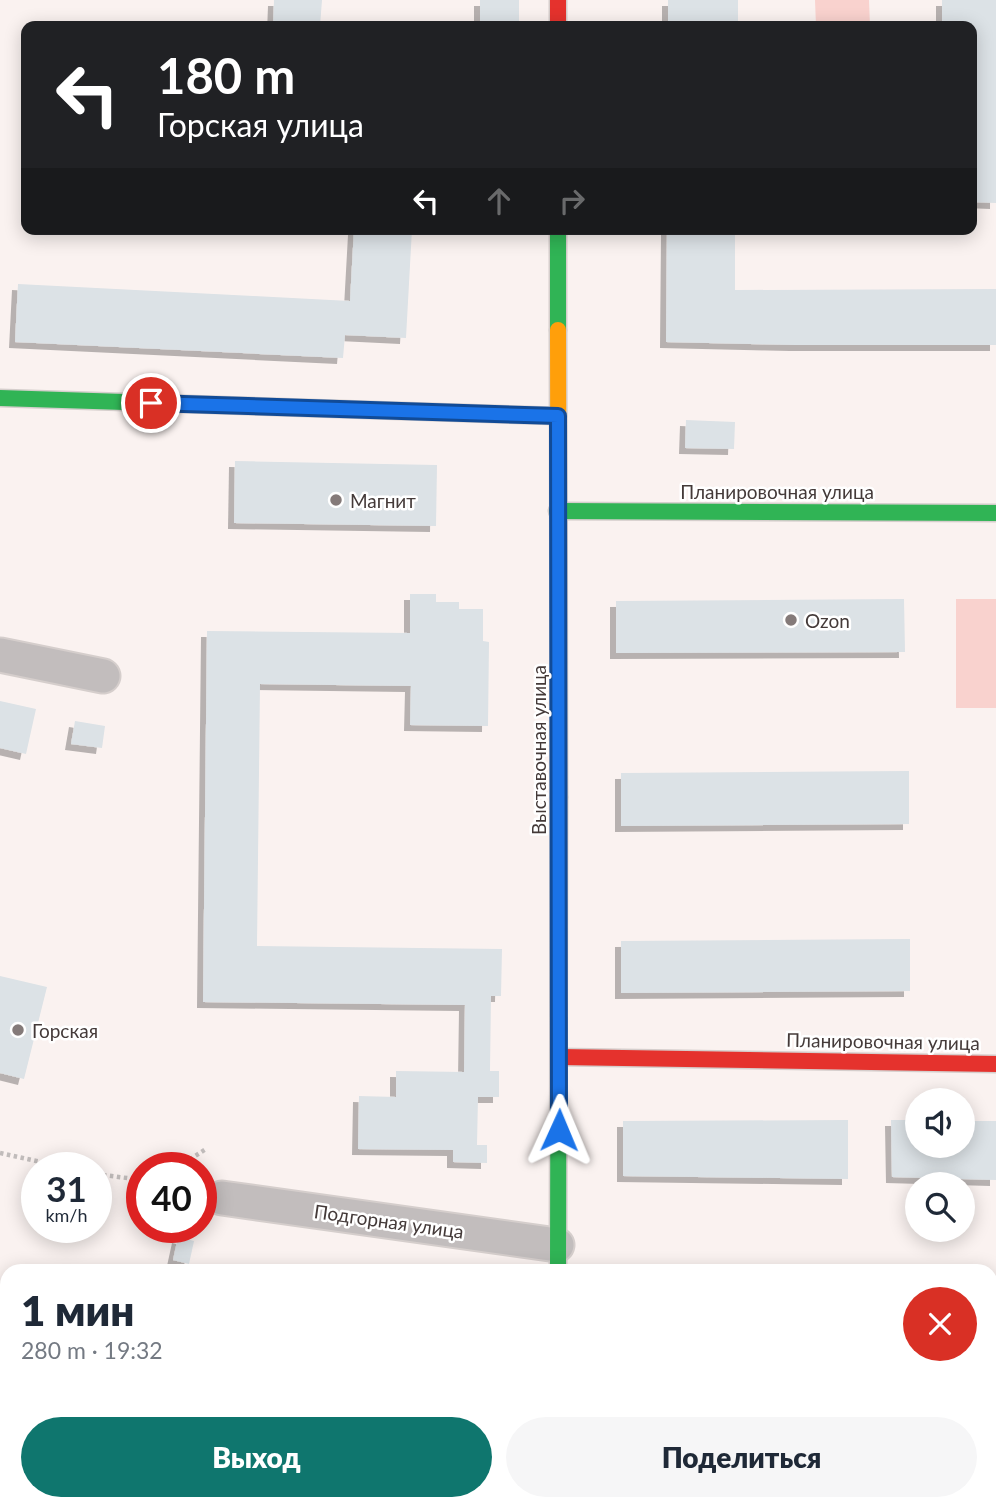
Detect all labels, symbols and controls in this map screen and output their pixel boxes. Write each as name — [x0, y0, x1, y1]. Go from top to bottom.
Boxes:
text: 180 m — [157, 46, 295, 104]
icon: left — [42, 49, 133, 140]
text: Горская улица — [157, 105, 364, 144]
icon: left — [407, 182, 445, 220]
icon: ahead — [480, 182, 518, 220]
icon: right — [553, 182, 591, 220]
pin — [121, 373, 181, 433]
icon: arrive — [132, 384, 170, 422]
street label: Планировочная улица — [680, 480, 874, 503]
place label: Магнит — [350, 489, 416, 512]
marker: Магнит — [328, 492, 344, 508]
place label: Ozon — [805, 609, 850, 632]
marker: Ozon — [783, 612, 799, 628]
street label: Выставочная улица — [527, 665, 550, 835]
place label: Горская — [32, 1019, 98, 1042]
marker: Горская — [10, 1022, 26, 1038]
street label: Планировочная улица — [786, 1028, 980, 1054]
map controls — [905, 1088, 975, 1242]
button: sound — [905, 1088, 975, 1158]
position arrow — [522, 1093, 596, 1167]
speed limit sign: 40 — [126, 1152, 217, 1243]
text: 31 — [46, 1167, 87, 1209]
button: search — [905, 1172, 975, 1242]
street label: Подгорная улица — [313, 1199, 465, 1243]
text: km/h — [45, 1204, 88, 1226]
text: 1 мин — [21, 1285, 135, 1335]
button: close — [903, 1287, 977, 1361]
text: 280 m · 19:32 — [21, 1336, 163, 1364]
button: Выход — [21, 1417, 492, 1497]
button: Поделиться — [506, 1417, 977, 1497]

